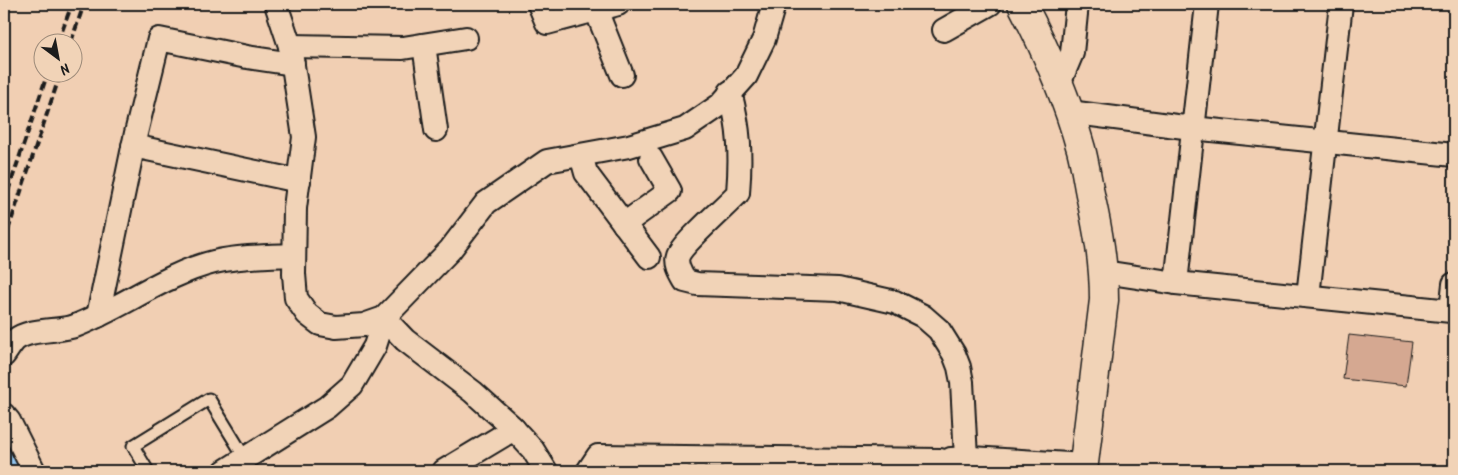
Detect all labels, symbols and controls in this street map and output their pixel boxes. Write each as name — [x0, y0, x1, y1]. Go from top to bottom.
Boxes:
north arrow — [32, 32, 82, 82]
text: N — [55, 57, 74, 80]

